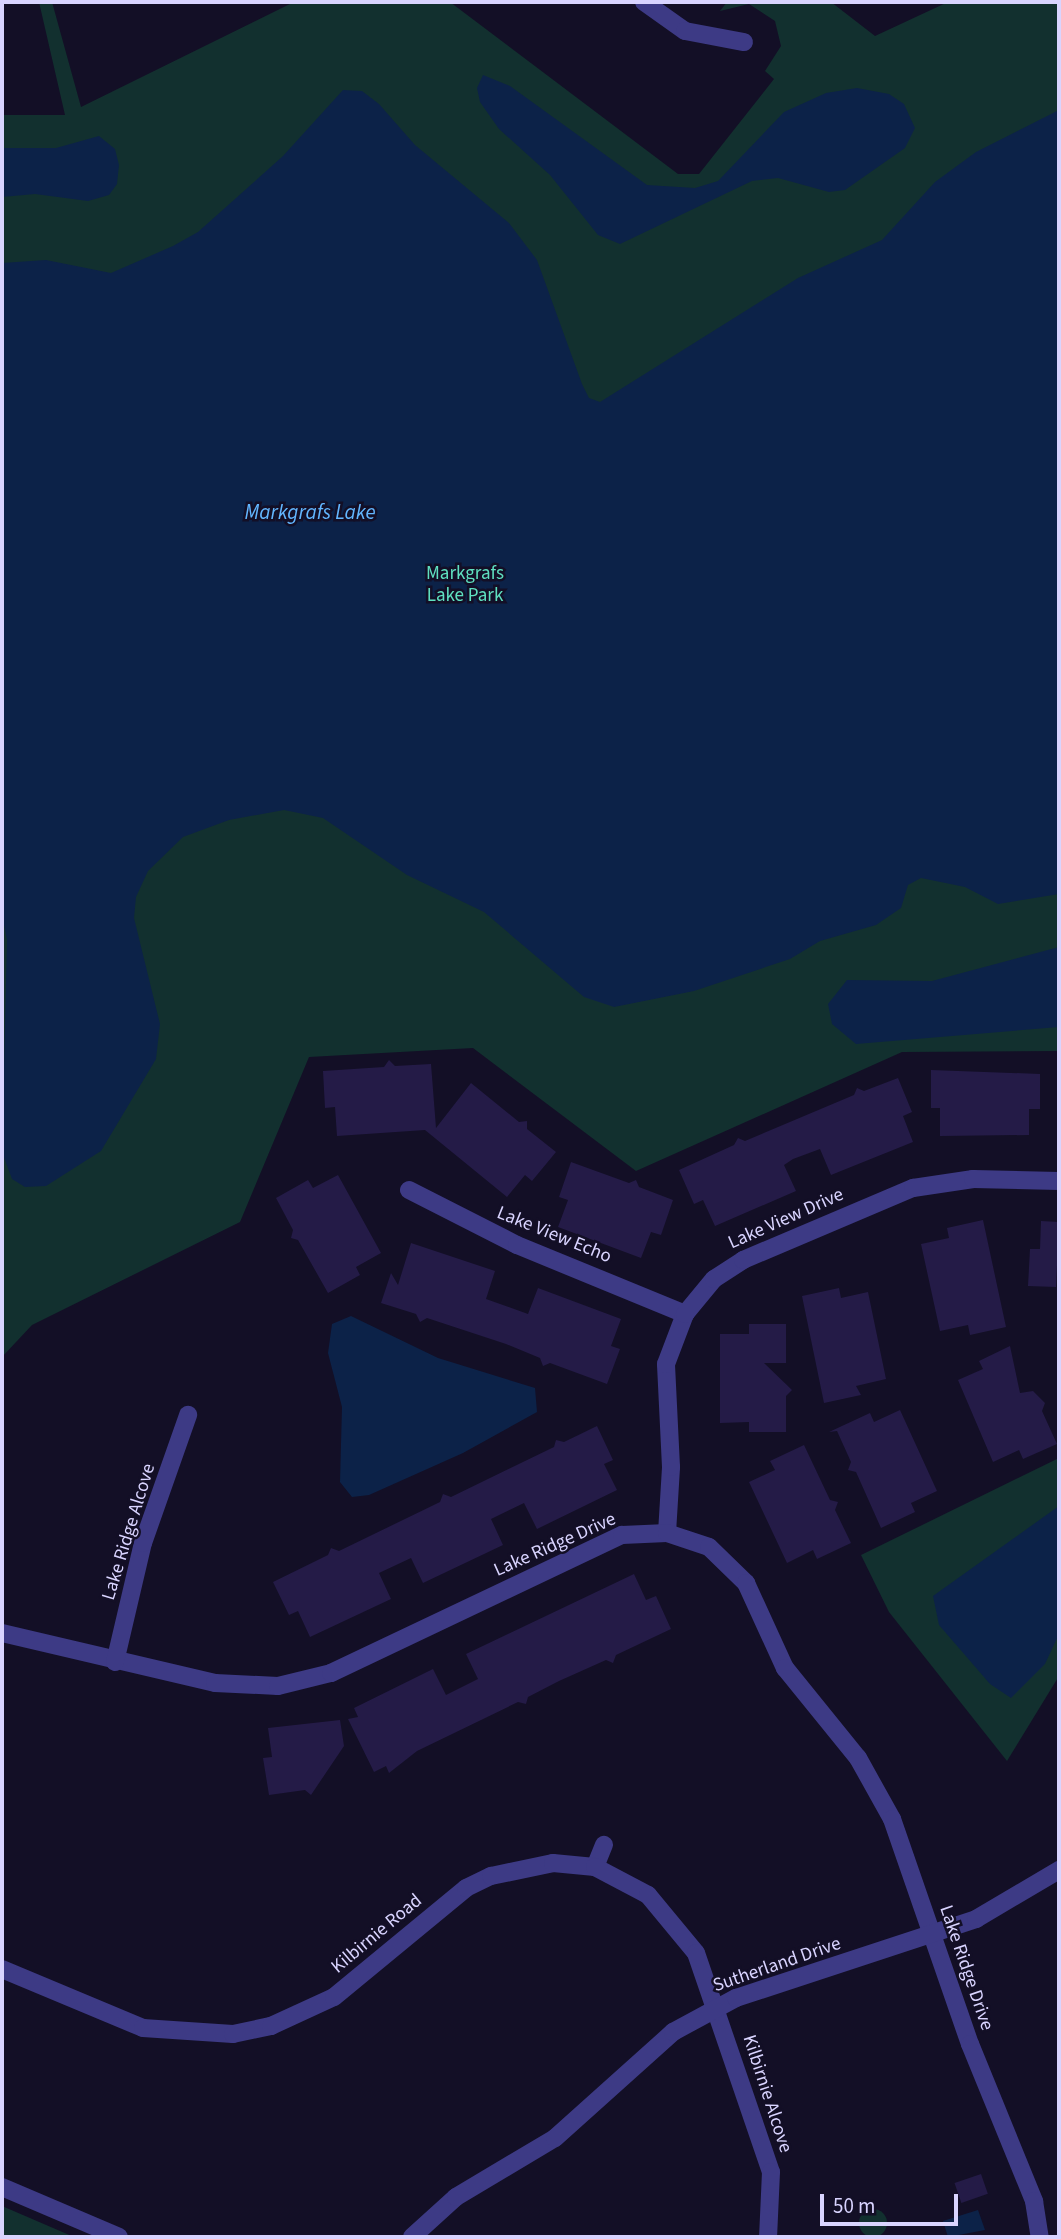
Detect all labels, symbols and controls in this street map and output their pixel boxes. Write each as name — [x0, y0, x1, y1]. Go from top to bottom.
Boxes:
water label: Markgrafs Lake — [244, 499, 376, 525]
park label: Markgrafs Lake Park — [426, 563, 504, 607]
street label: Lake View Drive — [725, 1183, 847, 1255]
street label: Lake View Echo — [493, 1202, 615, 1268]
street label: Lake Ridge Alcove — [97, 1461, 161, 1603]
street label: Lake Ridge Drive — [491, 1508, 619, 1582]
street label: Kilbirnie Road — [327, 1889, 427, 1979]
street label: Lake Ridge Drive — [934, 1902, 998, 2034]
street label: Sutherland Drive — [710, 1932, 844, 1998]
street label: Kilbirnie Alcove — [737, 2032, 797, 2156]
scale bar — [823, 2180, 961, 2224]
text: 50 m — [833, 2191, 875, 2221]

